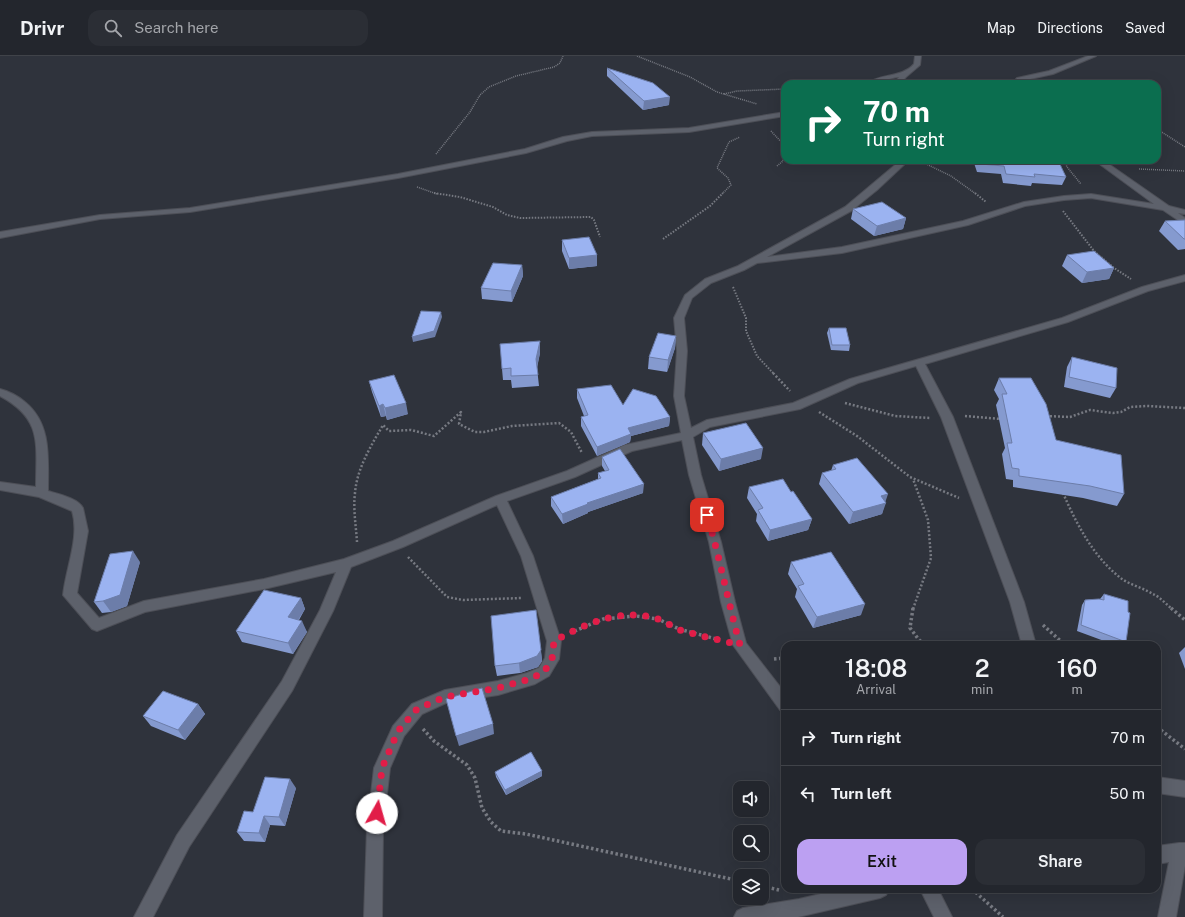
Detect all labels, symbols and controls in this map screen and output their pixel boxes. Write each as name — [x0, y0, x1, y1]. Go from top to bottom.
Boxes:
search box — [88, 10, 368, 46]
text: Drivr — [20, 17, 64, 39]
icon: search — [102, 17, 124, 39]
text: Search here — [134, 19, 219, 36]
text: Map — [987, 20, 1015, 36]
text: Directions — [1037, 20, 1103, 36]
text: Saved — [1125, 20, 1165, 36]
text: 70 m — [863, 95, 930, 128]
icon: right — [797, 96, 849, 148]
text: Turn right — [863, 129, 945, 150]
pin — [690, 498, 724, 532]
icon: arrive — [696, 504, 718, 526]
text: 18:08 — [845, 654, 907, 682]
text: 2 — [975, 654, 990, 682]
text: 160 — [1057, 654, 1097, 682]
text: Arrival — [856, 682, 896, 697]
text: min — [971, 682, 993, 697]
text: m — [1071, 682, 1083, 697]
icon: right — [797, 727, 819, 749]
text: Turn right — [831, 729, 901, 746]
text: 70 m — [1110, 729, 1145, 746]
map controls — [733, 781, 769, 905]
button: sound — [733, 781, 769, 817]
icon: left — [797, 783, 819, 805]
text: Turn left — [831, 785, 892, 802]
text: 50 m — [1110, 785, 1145, 802]
position arrow — [356, 792, 398, 834]
button: search — [733, 825, 769, 861]
button: Exit — [797, 839, 967, 885]
button: Share — [975, 839, 1145, 885]
button: layers — [733, 869, 769, 905]

